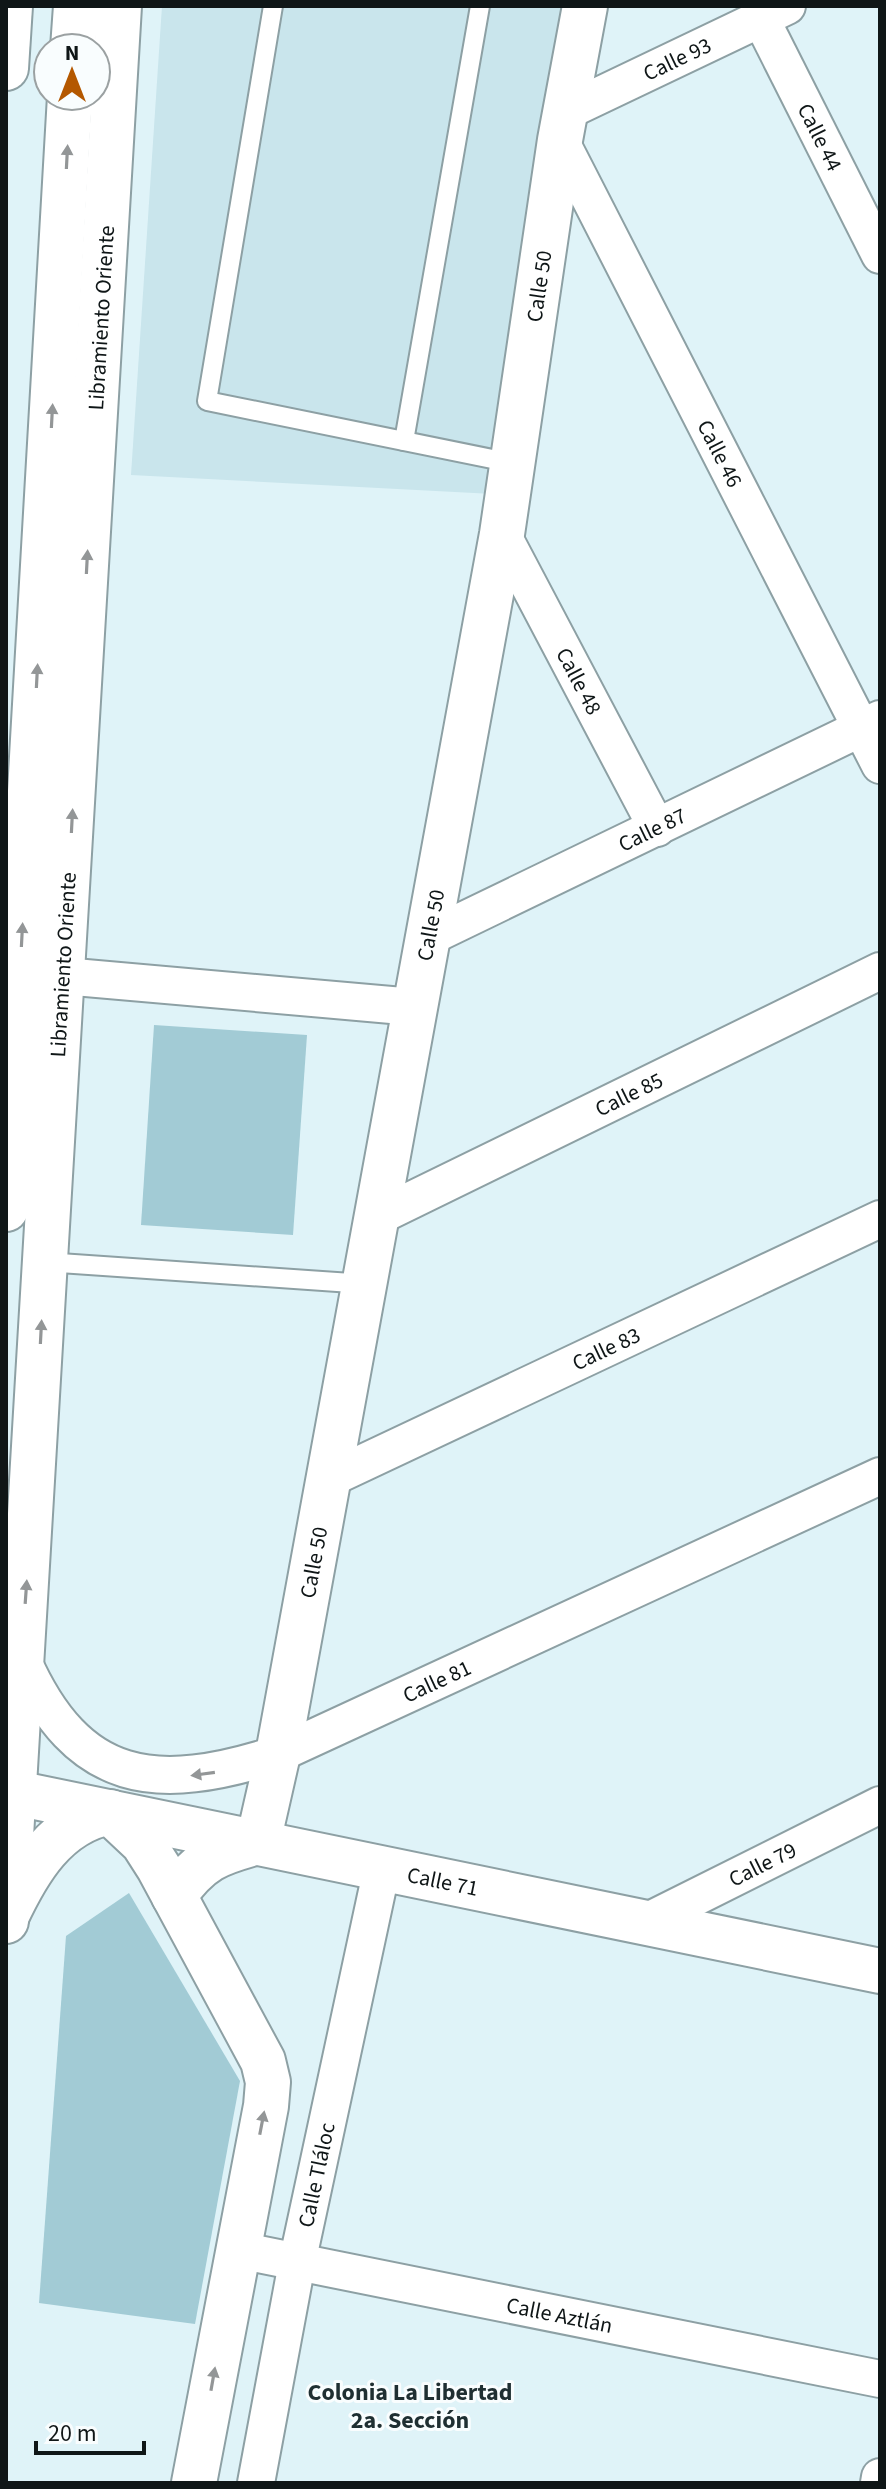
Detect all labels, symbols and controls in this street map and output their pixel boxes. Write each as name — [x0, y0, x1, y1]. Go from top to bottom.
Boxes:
street label: Calle 93 — [638, 29, 717, 89]
north arrow — [32, 32, 112, 112]
text: N — [65, 37, 79, 69]
street label: Calle 44 — [789, 98, 850, 177]
one-way arrow — [61, 144, 74, 169]
street label: Libramiento Oriente — [80, 224, 123, 411]
street label: Calle 50 — [518, 248, 561, 324]
one-way arrow — [46, 403, 59, 428]
street label: Calle 46 — [689, 414, 750, 493]
one-way arrow — [81, 549, 94, 574]
street label: Calle 48 — [548, 642, 610, 721]
one-way arrow — [31, 663, 44, 688]
street label: Calle 87 — [613, 800, 692, 860]
one-way arrow — [66, 808, 79, 833]
street label: Libramiento Oriente — [42, 871, 85, 1058]
street label: Calle 50 — [409, 887, 453, 964]
one-way arrow — [16, 923, 29, 948]
street label: Calle 85 — [590, 1065, 669, 1125]
one-way arrow — [35, 1319, 48, 1344]
street label: Calle 83 — [567, 1319, 646, 1379]
street label: Calle 50 — [292, 1524, 336, 1601]
one-way arrow — [20, 1579, 33, 1604]
street label: Calle 81 — [398, 1652, 476, 1711]
one-way arrow — [190, 1768, 215, 1781]
street label: Calle 79 — [723, 1834, 802, 1895]
street label: Calle 71 — [404, 1859, 481, 1905]
one-way arrow — [257, 2111, 269, 2136]
street label: Calle Tláloc — [290, 2120, 344, 2230]
street label: Calle Aztlán — [503, 2289, 615, 2342]
one-way arrow — [208, 2366, 220, 2391]
district label: Colonia La Libertad 2a. Sección — [307, 2375, 513, 2438]
scale bar — [36, 2405, 144, 2455]
text: 20 m — [48, 2416, 97, 2451]

